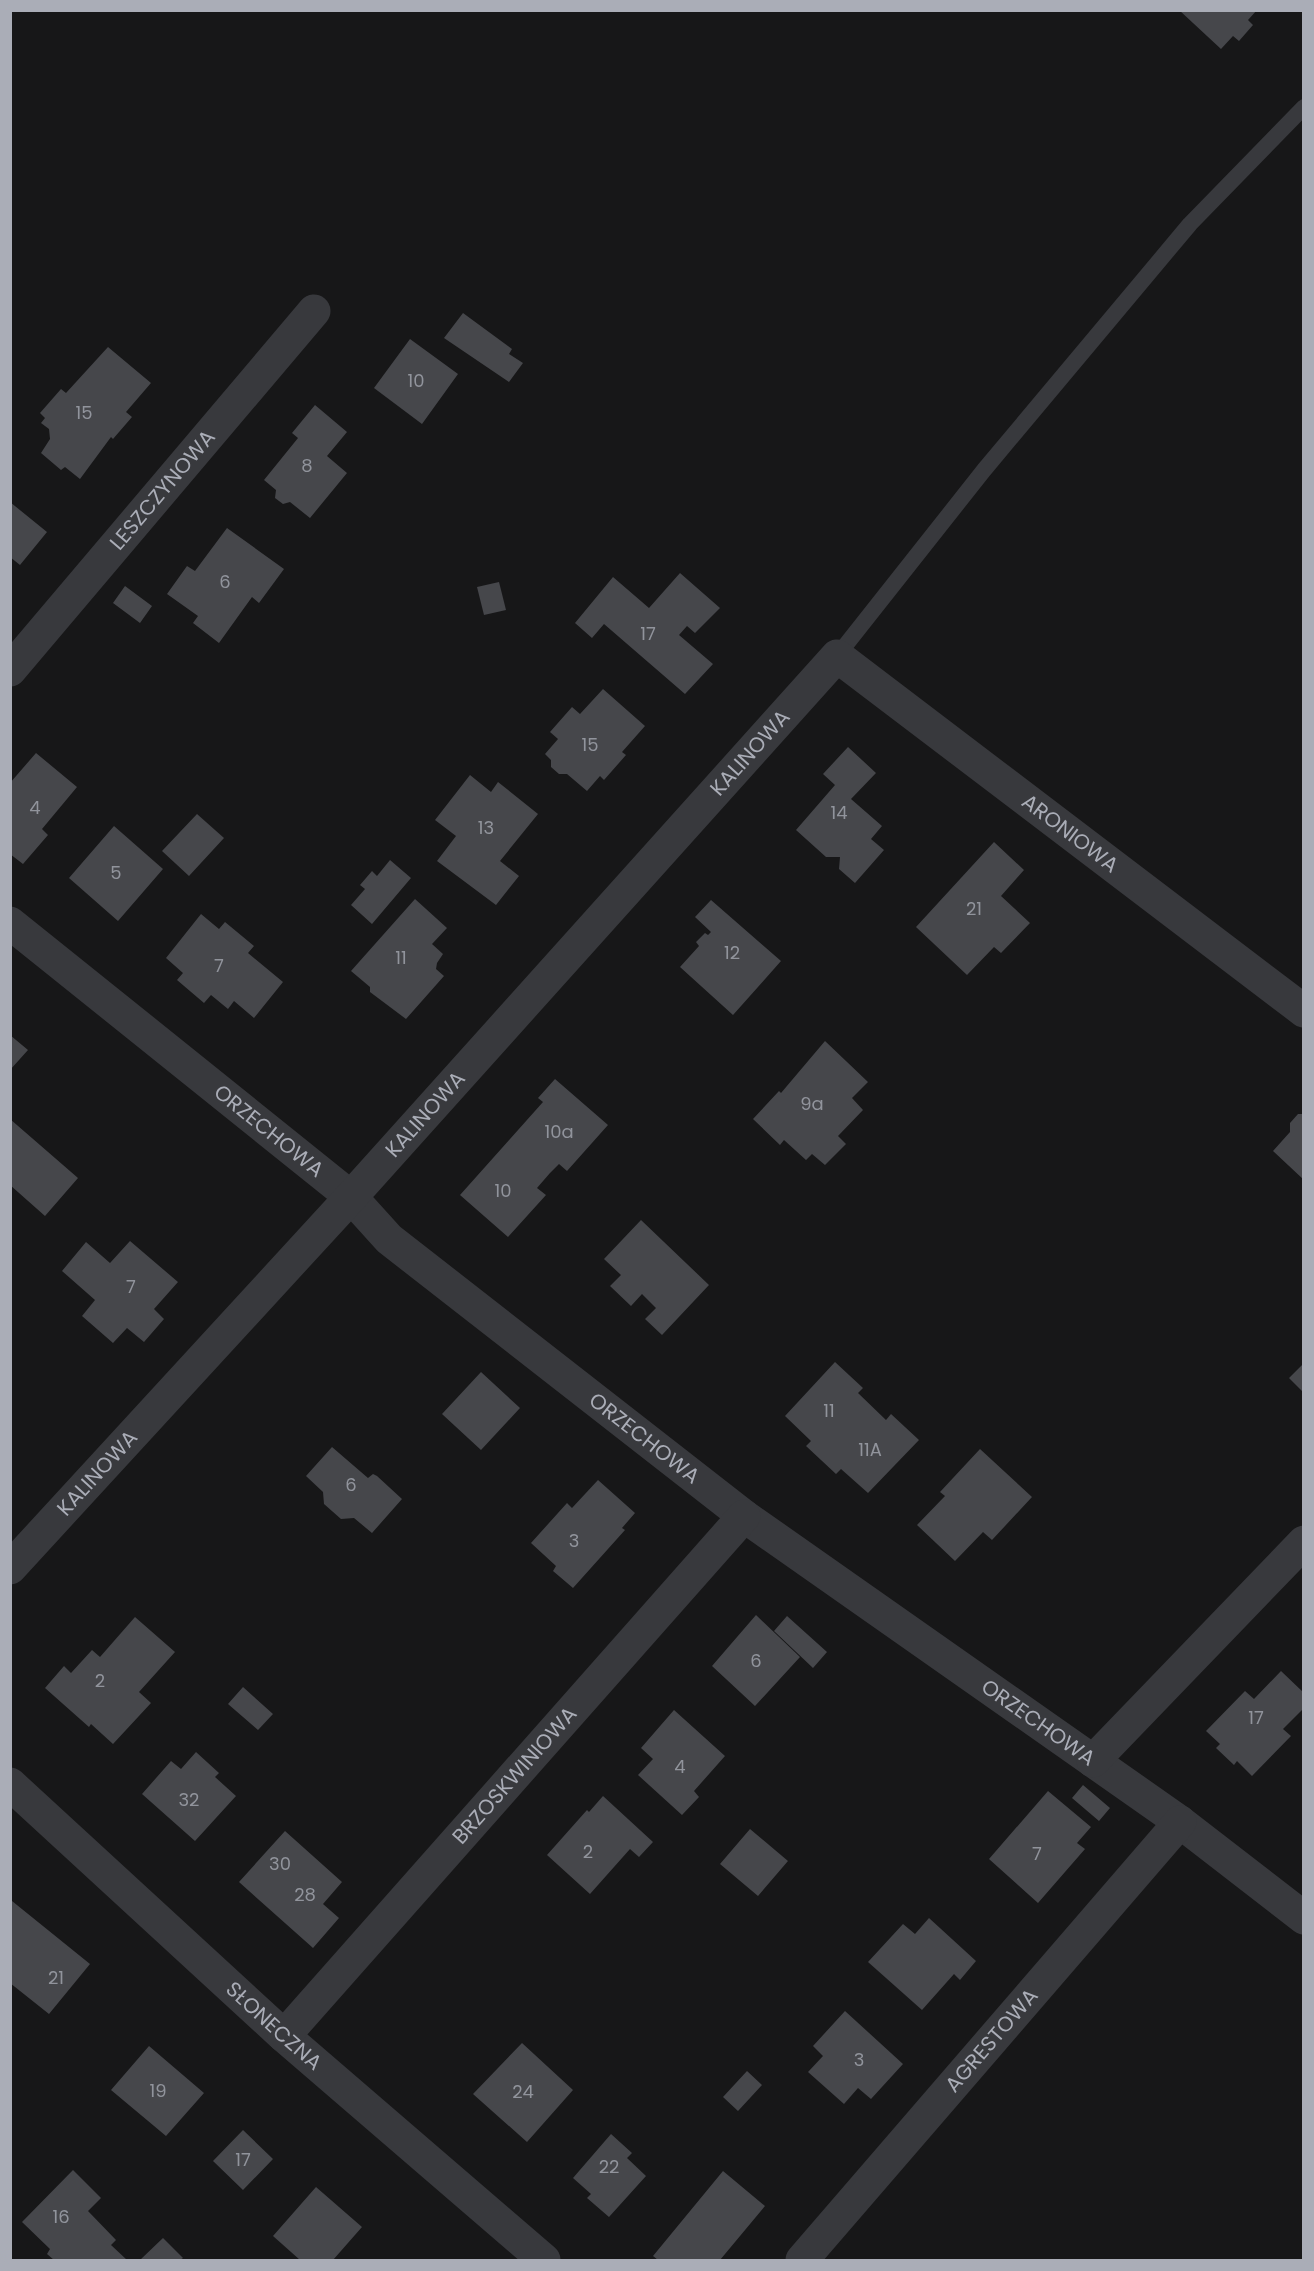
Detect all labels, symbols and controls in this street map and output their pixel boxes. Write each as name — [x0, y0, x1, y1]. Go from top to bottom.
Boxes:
house number: 10 — [407, 368, 425, 393]
house number: 15 — [75, 400, 93, 425]
street label: LESZCZYNOWA — [103, 423, 221, 556]
house number: 8 — [301, 453, 313, 478]
house number: 6 — [219, 569, 231, 594]
house number: 17 — [640, 621, 656, 646]
street label: KALINOWA — [703, 703, 796, 802]
house number: 15 — [581, 732, 599, 757]
street label: ARONIOWA — [1016, 787, 1125, 879]
house number: 4 — [29, 795, 41, 820]
house number: 14 — [830, 800, 848, 825]
house number: 13 — [478, 815, 494, 840]
house number: 5 — [110, 860, 122, 885]
house number: 21 — [966, 896, 982, 921]
house number: 12 — [724, 940, 740, 965]
house number: 11 — [395, 945, 407, 970]
house number: 7 — [214, 953, 224, 978]
street label: KALINOWA — [378, 1065, 471, 1163]
street label: ORZECHOWA — [208, 1077, 330, 1184]
house number: 9a — [800, 1091, 824, 1116]
house number: 10a — [544, 1119, 574, 1144]
house number: 10 — [494, 1178, 512, 1203]
house number: 7 — [126, 1274, 136, 1299]
street label: ORZECHOWA — [583, 1385, 706, 1490]
house number: 11 — [823, 1398, 835, 1423]
street label: KALINOWA — [50, 1424, 144, 1522]
house number: 11A — [858, 1437, 882, 1462]
house number: 6 — [345, 1472, 357, 1497]
house number: 3 — [569, 1528, 579, 1553]
house number: 6 — [750, 1648, 762, 1673]
house number: 2 — [95, 1668, 105, 1693]
street label: ORZECHOWA — [976, 1672, 1102, 1772]
street label: BRZOSKWINIOWA — [445, 1700, 583, 1850]
house number: 17 — [1248, 1705, 1264, 1730]
house number: 4 — [674, 1754, 686, 1779]
house number: 32 — [179, 1787, 199, 1812]
house number: 2 — [583, 1839, 593, 1864]
house number: 7 — [1032, 1841, 1042, 1866]
house number: 30 — [269, 1851, 291, 1876]
house number: 28 — [294, 1882, 316, 1907]
house number: 21 — [48, 1965, 64, 1990]
street label: SŁONECZNA — [220, 1975, 328, 2076]
street label: AGRESTOWA — [938, 1982, 1044, 2098]
house number: 3 — [854, 2047, 864, 2072]
house number: 19 — [149, 2078, 167, 2103]
house number: 24 — [512, 2079, 534, 2104]
house number: 17 — [235, 2147, 251, 2172]
house number: 22 — [599, 2154, 619, 2179]
house number: 16 — [52, 2204, 70, 2229]

